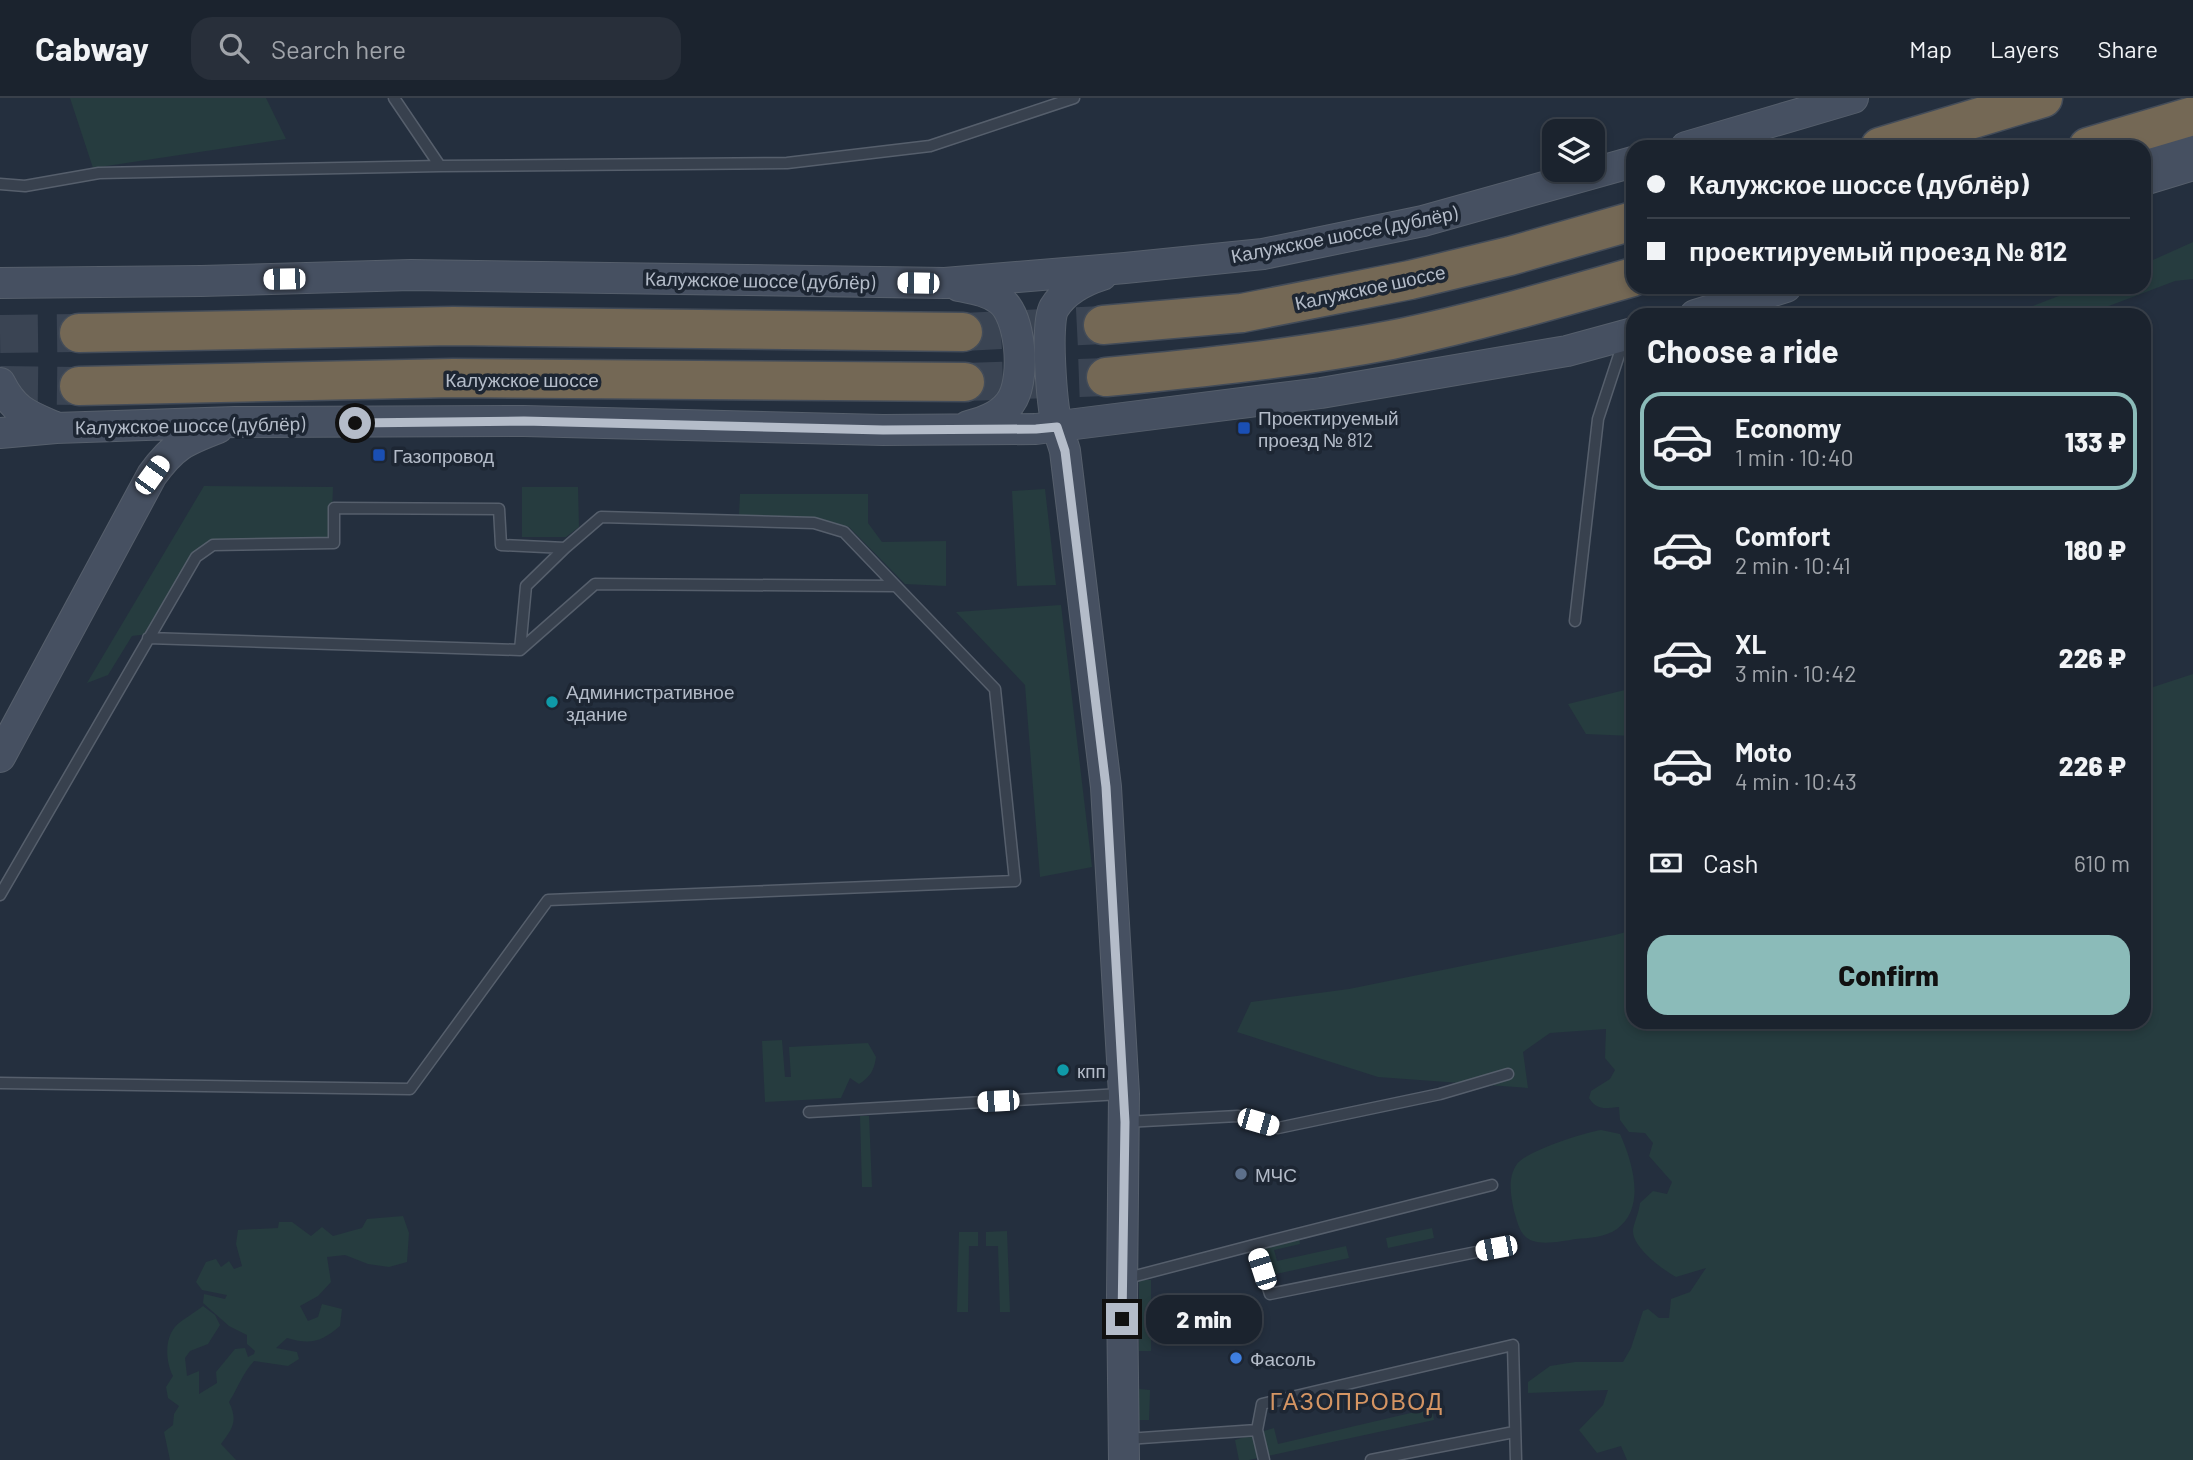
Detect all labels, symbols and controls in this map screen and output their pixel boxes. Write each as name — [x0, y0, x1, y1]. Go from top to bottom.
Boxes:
search box — [191, 17, 681, 80]
text: Cabway — [35, 28, 149, 68]
icon: search — [215, 29, 253, 67]
text: Search here — [271, 33, 406, 64]
text: Map — [1909, 34, 1952, 63]
text: Layers — [1990, 34, 2059, 63]
text: Share — [2097, 34, 2158, 63]
map controls — [1542, 119, 1605, 182]
button: layers — [1542, 119, 1605, 182]
text: Калужское шоссе (дублёр) — [1689, 168, 2029, 199]
street label: Калужское шоссе (дублёр) — [1229, 201, 1460, 267]
text: проектируемый проезд № 812 — [1689, 235, 2067, 266]
street label: Калужское шоссе — [1293, 260, 1447, 314]
street label: Калужское шоссе (дублёр) — [645, 266, 876, 294]
car — [263, 268, 306, 290]
car — [897, 272, 940, 294]
text: Choose a ride — [1647, 331, 1839, 369]
street label: Калужское шоссе — [445, 368, 599, 391]
place label: Проектируемый проезд № 812 — [1258, 406, 1399, 451]
route start — [339, 407, 371, 439]
icon: car — [1651, 410, 1714, 473]
street label: Калужское шоссе (дублёр) — [75, 411, 306, 439]
text: Economy — [1735, 412, 1841, 443]
marker: Проектируемый проезд № 812 — [1236, 420, 1252, 436]
text: 133 ₽ — [2065, 426, 2126, 457]
text: 1 min · 10:40 — [1735, 443, 1853, 471]
place label: Газопровод — [393, 444, 494, 467]
marker: Газопровод — [371, 447, 387, 463]
car — [132, 452, 173, 498]
icon: car — [1651, 518, 1714, 581]
text: Comfort — [1735, 520, 1831, 551]
text: 180 ₽ — [2064, 534, 2126, 565]
text: 2 min · 10:41 — [1735, 551, 1851, 579]
icon: car — [1651, 626, 1714, 689]
text: XL — [1735, 628, 1766, 659]
text: 226 ₽ — [2059, 642, 2126, 673]
text: 3 min · 10:42 — [1735, 659, 1857, 687]
place label: Административное здание — [566, 680, 735, 725]
marker: Административное здание — [544, 694, 560, 710]
icon: car — [1651, 734, 1714, 797]
text: Moto — [1735, 736, 1792, 767]
text: 226 ₽ — [2059, 750, 2126, 781]
text: 4 min · 10:43 — [1735, 767, 1857, 795]
icon: cash — [1647, 844, 1685, 882]
text: Cash — [1703, 847, 1758, 878]
text: 610 m — [2074, 849, 2130, 877]
button: Confirm — [1647, 935, 2130, 1015]
place label: кпп — [1077, 1059, 1106, 1082]
marker: кпп — [1055, 1062, 1071, 1078]
car — [977, 1089, 1020, 1113]
car — [1235, 1106, 1282, 1138]
place label: МЧС — [1255, 1163, 1297, 1186]
marker: МЧС — [1233, 1166, 1249, 1182]
car — [1474, 1234, 1519, 1262]
car — [1246, 1246, 1279, 1292]
callout: 2 min — [1146, 1294, 1262, 1344]
route end — [1106, 1303, 1138, 1335]
text: 2 min — [1176, 1305, 1232, 1333]
place label: Фасоль — [1250, 1347, 1316, 1370]
marker: Фасоль — [1228, 1350, 1244, 1366]
district label: ГАЗОПРОВОД — [1270, 1387, 1444, 1415]

